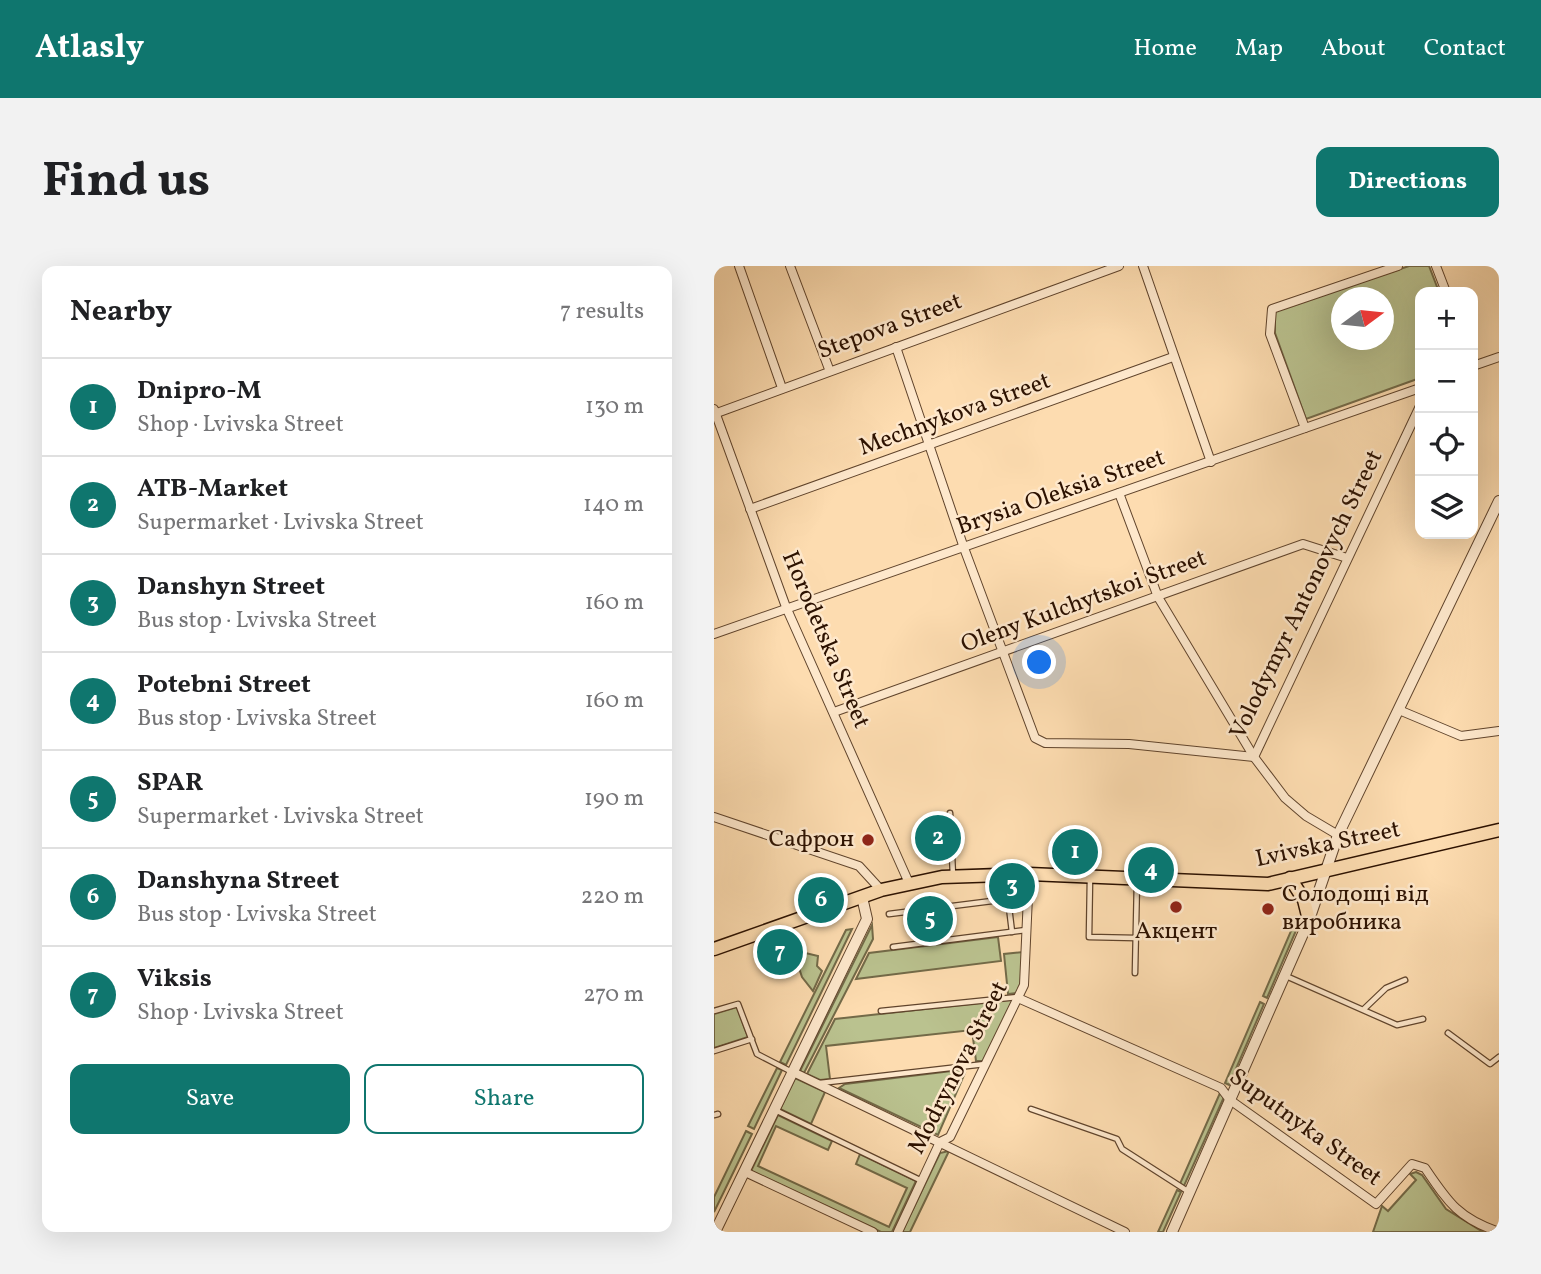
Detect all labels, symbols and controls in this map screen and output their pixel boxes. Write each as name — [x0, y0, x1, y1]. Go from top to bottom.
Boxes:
text: Atlasly — [35, 26, 144, 72]
text: Home — [1133, 32, 1197, 66]
text: Map — [1235, 32, 1283, 66]
text: About — [1321, 32, 1386, 66]
text: Contact — [1424, 32, 1506, 66]
button: Directions — [1316, 147, 1499, 217]
text: Find us — [42, 148, 210, 217]
street label: Stepova Street — [813, 285, 967, 369]
north arrow — [1331, 287, 1394, 350]
map controls — [1415, 287, 1478, 539]
button: + — [1415, 287, 1478, 350]
text: Nearby — [70, 291, 172, 333]
text: 7 results — [560, 296, 644, 328]
button: − — [1415, 350, 1478, 413]
street label: Mechnykova Street — [854, 365, 1056, 465]
text: Dnipro-M — [137, 373, 261, 409]
text: 1 — [88, 391, 98, 423]
text: 130 m — [585, 391, 644, 423]
text: Shop · Lvivska Street — [137, 409, 344, 441]
button: locate — [1415, 413, 1478, 476]
street label: Brysia Oleksia Street — [952, 441, 1170, 545]
street label: Volodymyr Antonovych Street — [1222, 445, 1392, 745]
text: ATB-Market — [137, 471, 288, 507]
button: layers — [1415, 476, 1478, 539]
text: 2 — [87, 489, 99, 521]
text: 140 m — [583, 489, 644, 521]
text: Supermarket · Lvivska Street — [137, 507, 424, 539]
street label: Oleny Kulchytskoi Street — [956, 542, 1212, 662]
street label: Horodetska Street — [772, 546, 878, 734]
text: Danshyn Street — [137, 569, 325, 605]
text: 3 — [87, 587, 99, 619]
text: 160 m — [585, 587, 644, 619]
text: Bus stop · Lvivska Street — [137, 605, 377, 637]
your location — [1022, 645, 1056, 679]
text: Potebni Street — [137, 667, 311, 703]
text: 4 — [86, 685, 100, 717]
text: 160 m — [585, 685, 644, 717]
text: Bus stop · Lvivska Street — [137, 703, 377, 735]
text: SPAR — [137, 765, 203, 801]
text: 5 — [87, 783, 99, 815]
text: 190 m — [584, 783, 644, 815]
text: Supermarket · Lvivska Street — [137, 801, 424, 833]
pin: 2 — [915, 812, 961, 864]
street label: Lvivska Street — [1252, 813, 1404, 877]
place label: Сафрон — [768, 823, 854, 857]
pin: 1 — [1052, 826, 1098, 878]
marker: Сафрон — [860, 832, 876, 848]
pin: 4 — [1128, 844, 1174, 896]
pin: 3 — [989, 860, 1035, 912]
text: Danshyna Street — [137, 863, 339, 899]
pin: 6 — [798, 874, 844, 926]
place label: Солодощі від виробника — [1282, 878, 1429, 940]
text: 6 — [87, 881, 99, 913]
text: 220 m — [581, 881, 644, 913]
pin: 5 — [907, 893, 953, 945]
text: Bus stop · Lvivska Street — [137, 899, 377, 931]
marker: Акцент — [1168, 899, 1184, 915]
marker: Солодощі від виробника — [1260, 901, 1276, 917]
place label: Акцент — [1135, 915, 1217, 949]
pin: 7 — [757, 926, 803, 978]
text: Viksis — [137, 961, 212, 997]
street label: Modrynova Street — [901, 975, 1017, 1161]
text: 7 — [88, 979, 99, 1011]
text: 270 m — [583, 979, 644, 1011]
text: Shop · Lvivska Street — [137, 997, 344, 1029]
street label: Suputnyka Street — [1222, 1061, 1388, 1195]
button: Save — [70, 1064, 350, 1134]
button: Share — [364, 1064, 644, 1134]

